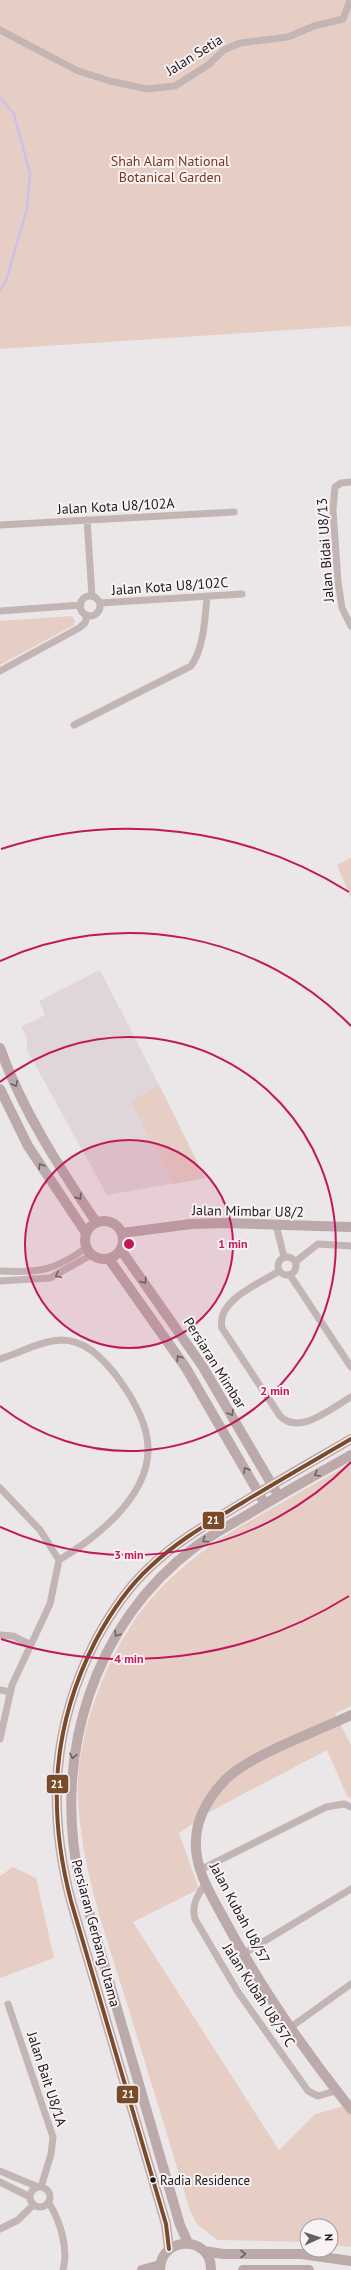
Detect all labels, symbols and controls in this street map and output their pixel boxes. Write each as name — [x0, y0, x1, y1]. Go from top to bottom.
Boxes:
street label: Jalan Setia — [161, 31, 226, 80]
park label: Shah Alam National Botanical Garden — [111, 152, 229, 186]
street label: Jalan Kota U8/102A — [56, 494, 176, 518]
street label: Jalan Bidai U8/13 — [312, 497, 338, 604]
street label: Jalan Kota U8/102C — [110, 573, 229, 599]
one-way arrow — [10, 1079, 17, 1087]
one-way arrow — [38, 1163, 45, 1170]
one-way arrow — [74, 1192, 81, 1199]
street label: Jalan Mimbar U8/2 — [191, 1201, 304, 1221]
text: 1 min — [218, 1236, 248, 1251]
centre of rings — [122, 1237, 136, 1251]
one-way arrow — [54, 1270, 62, 1278]
one-way arrow — [139, 1277, 147, 1284]
street label: Persiaran Mimbar — [180, 1314, 250, 1412]
one-way arrow — [177, 1355, 184, 1362]
text: 2 min — [260, 1383, 290, 1398]
one-way arrow — [226, 1409, 233, 1416]
one-way arrow — [243, 1467, 250, 1474]
one-way arrow — [314, 1470, 321, 1477]
line badge: 21 — [202, 1511, 225, 1530]
text: 21 — [207, 1513, 219, 1527]
one-way arrow — [203, 1535, 210, 1542]
text: 3 min — [114, 1547, 144, 1562]
one-way arrow — [114, 1630, 121, 1637]
text: 4 min — [114, 1651, 144, 1666]
one-way arrow — [70, 1753, 78, 1759]
line badge: 21 — [46, 1774, 69, 1794]
text: 21 — [51, 1777, 63, 1791]
street label: Persiaran Gerbang Utama — [68, 1857, 124, 2009]
street label: Jalan Kubah U8/57 — [205, 1858, 274, 1967]
street label: Jalan Kubah U8/57C — [218, 1939, 299, 2050]
street label: Jalan Bait U8/1A — [23, 2029, 71, 2129]
line badge: 21 — [116, 2085, 139, 2104]
text: 21 — [122, 2087, 134, 2101]
place label: Radia Residence — [160, 2172, 250, 2189]
marker: Radia Residence — [148, 2175, 158, 2185]
north arrow — [299, 2218, 339, 2258]
text: N — [322, 2233, 336, 2241]
one-way arrow — [240, 2250, 246, 2258]

